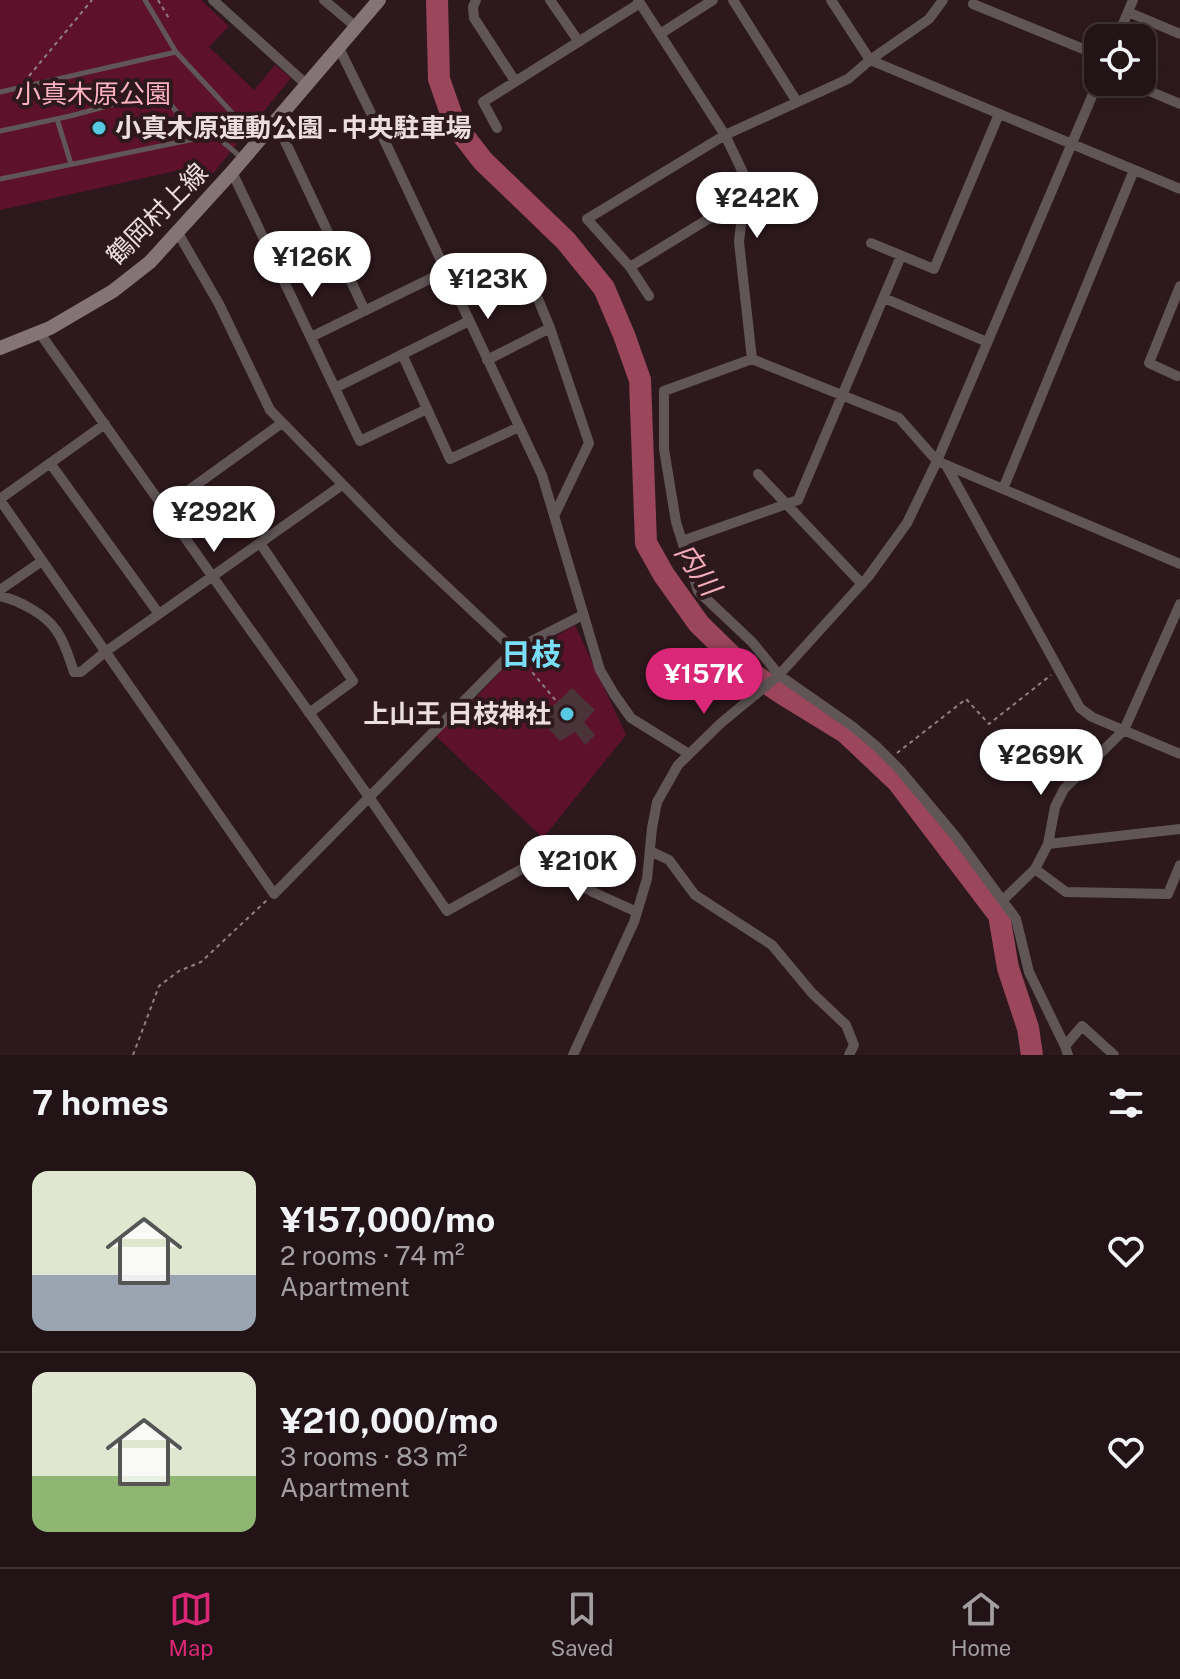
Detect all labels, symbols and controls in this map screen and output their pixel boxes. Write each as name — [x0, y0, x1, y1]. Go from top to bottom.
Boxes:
map controls — [1084, 24, 1156, 96]
button: locate — [1084, 24, 1156, 96]
park label: 小真木原公園 — [15, 78, 171, 109]
place label: 小真木原運動公園 - 中央駐車場 — [115, 112, 472, 143]
marker: 小真木原運動公園 - 中央駐車場 — [90, 119, 108, 137]
street label: 鶴岡村上線 — [100, 157, 214, 271]
pin: ¥242K — [701, 172, 813, 240]
text: ¥242K — [714, 182, 800, 213]
pin: ¥126K — [256, 231, 368, 299]
text: ¥126K — [272, 241, 352, 272]
pin: ¥123K — [432, 253, 544, 321]
text: ¥123K — [448, 263, 528, 294]
pin: ¥292K — [158, 486, 270, 554]
text: ¥292K — [171, 496, 257, 527]
water label: 内川 — [669, 536, 729, 604]
district label: 日枝 — [501, 636, 561, 672]
pin: ¥157K — [648, 648, 760, 716]
text: ¥157K — [664, 658, 744, 689]
place label: 上山王 日枝神社 — [363, 698, 551, 729]
marker: 上山王 日枝神社 — [558, 705, 576, 723]
pin: ¥269K — [985, 729, 1097, 797]
text: ¥269K — [998, 739, 1084, 770]
pin: ¥210K — [522, 835, 634, 903]
text: ¥210K — [538, 845, 618, 876]
icon: filters — [1104, 1081, 1148, 1125]
text: 7 homes — [32, 1083, 169, 1123]
text: ¥157,000/mo — [280, 1200, 495, 1240]
icon: home — [96, 1203, 192, 1299]
icon: heart — [1104, 1229, 1148, 1273]
text: 2 rooms · 74 m² — [280, 1240, 465, 1271]
text: Apartment — [280, 1271, 410, 1302]
text: ¥210,000/mo — [280, 1401, 498, 1441]
icon: home — [96, 1404, 192, 1500]
icon: heart — [1104, 1430, 1148, 1474]
text: 3 rooms · 83 m² — [280, 1441, 467, 1472]
text: Apartment — [280, 1472, 410, 1503]
tab: Map — [169, 1587, 213, 1661]
tab: Saved — [551, 1587, 613, 1661]
tab: Home — [951, 1587, 1011, 1661]

